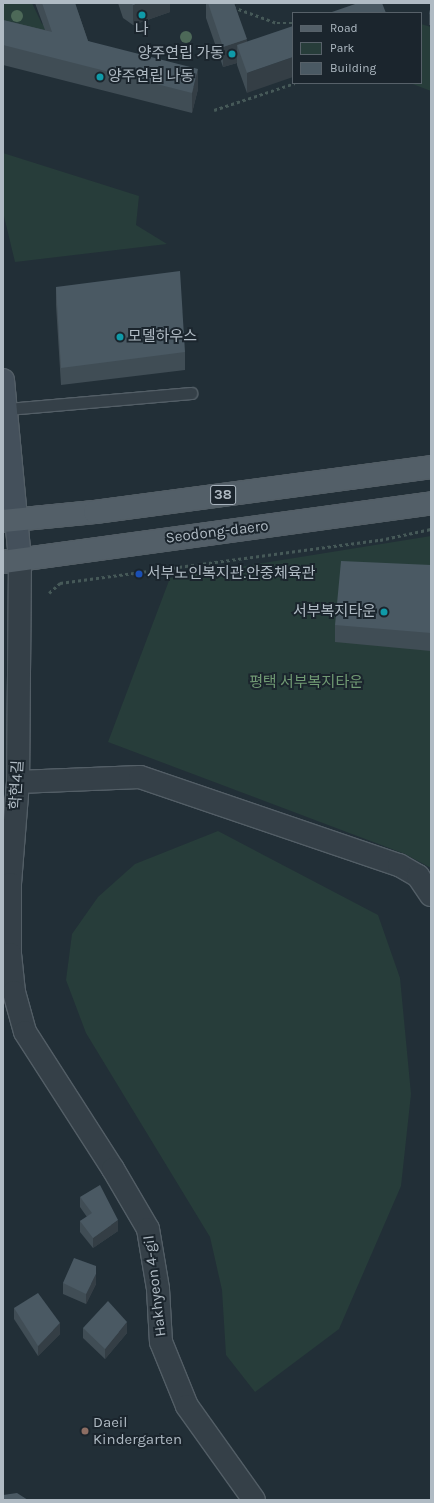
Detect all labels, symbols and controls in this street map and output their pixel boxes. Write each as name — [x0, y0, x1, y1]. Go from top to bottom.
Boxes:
marker: 나 — [137, 10, 147, 20]
legend — [292, 12, 422, 84]
place label: 나 — [135, 21, 149, 39]
text: Road — [330, 21, 358, 35]
text: Park — [330, 41, 354, 55]
place label: 양주연립 가동 — [138, 45, 224, 63]
marker: 양주연립 가동 — [227, 49, 237, 59]
text: Building — [330, 61, 376, 75]
place label: 양주연립 나동 — [108, 68, 194, 86]
marker: 양주연립 나동 — [95, 72, 105, 82]
place label: 모델하우스 — [128, 328, 197, 346]
marker: 모델하우스 — [115, 332, 125, 342]
road number: 38 — [210, 483, 236, 507]
street label: Seodong-daero — [165, 517, 269, 547]
place label: 서부노인복지관.안중체육관 — [147, 565, 315, 583]
marker: 서부노인복지관.안중체육관 — [134, 569, 144, 579]
place label: 서부복지타운 — [293, 603, 376, 621]
marker: 서부복지타운 — [379, 607, 389, 617]
park label: 평택 서부복지타운 — [249, 674, 363, 692]
street label: 학현4길 — [7, 760, 27, 810]
street label: Hakhyeon 4-gil — [140, 1234, 170, 1338]
place label: Daeil Kindergarten — [93, 1413, 182, 1448]
marker: Daeil Kindergarten — [80, 1426, 90, 1436]

